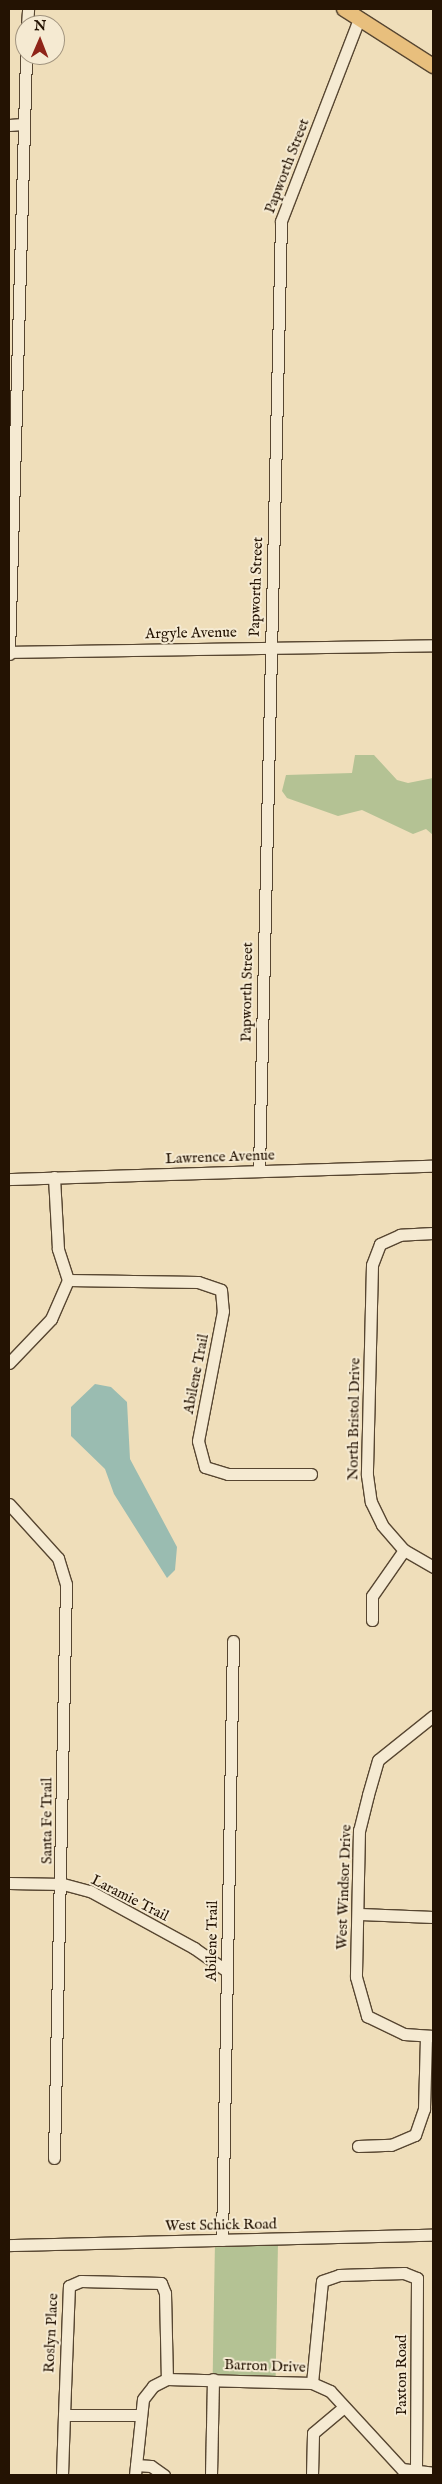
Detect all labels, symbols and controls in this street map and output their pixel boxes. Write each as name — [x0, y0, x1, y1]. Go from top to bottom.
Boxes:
north arrow — [15, 15, 65, 65]
text: N — [34, 17, 46, 35]
street label: Papworth Street — [261, 116, 313, 216]
street label: Papworth Street — [245, 537, 267, 637]
street label: Argyle Avenue — [145, 623, 237, 643]
street label: Papworth Street — [237, 942, 257, 1042]
street label: Lawrence Avenue — [165, 1146, 275, 1168]
street label: Abilene Trail — [179, 1332, 213, 1416]
street label: North Bristol Drive — [344, 1358, 364, 1480]
street label: Santa Fe Trail — [38, 1778, 56, 1864]
street label: West Windsor Drive — [333, 1824, 355, 1950]
street label: Laramie Trail — [88, 1871, 172, 1925]
street label: Abilene Trail — [202, 1900, 222, 1982]
street label: West Schick Road — [165, 2215, 277, 2235]
street label: Roslyn Place — [40, 2293, 62, 2373]
street label: Paxton Road — [393, 2335, 411, 2415]
street label: Barron Drive — [224, 2356, 306, 2376]

